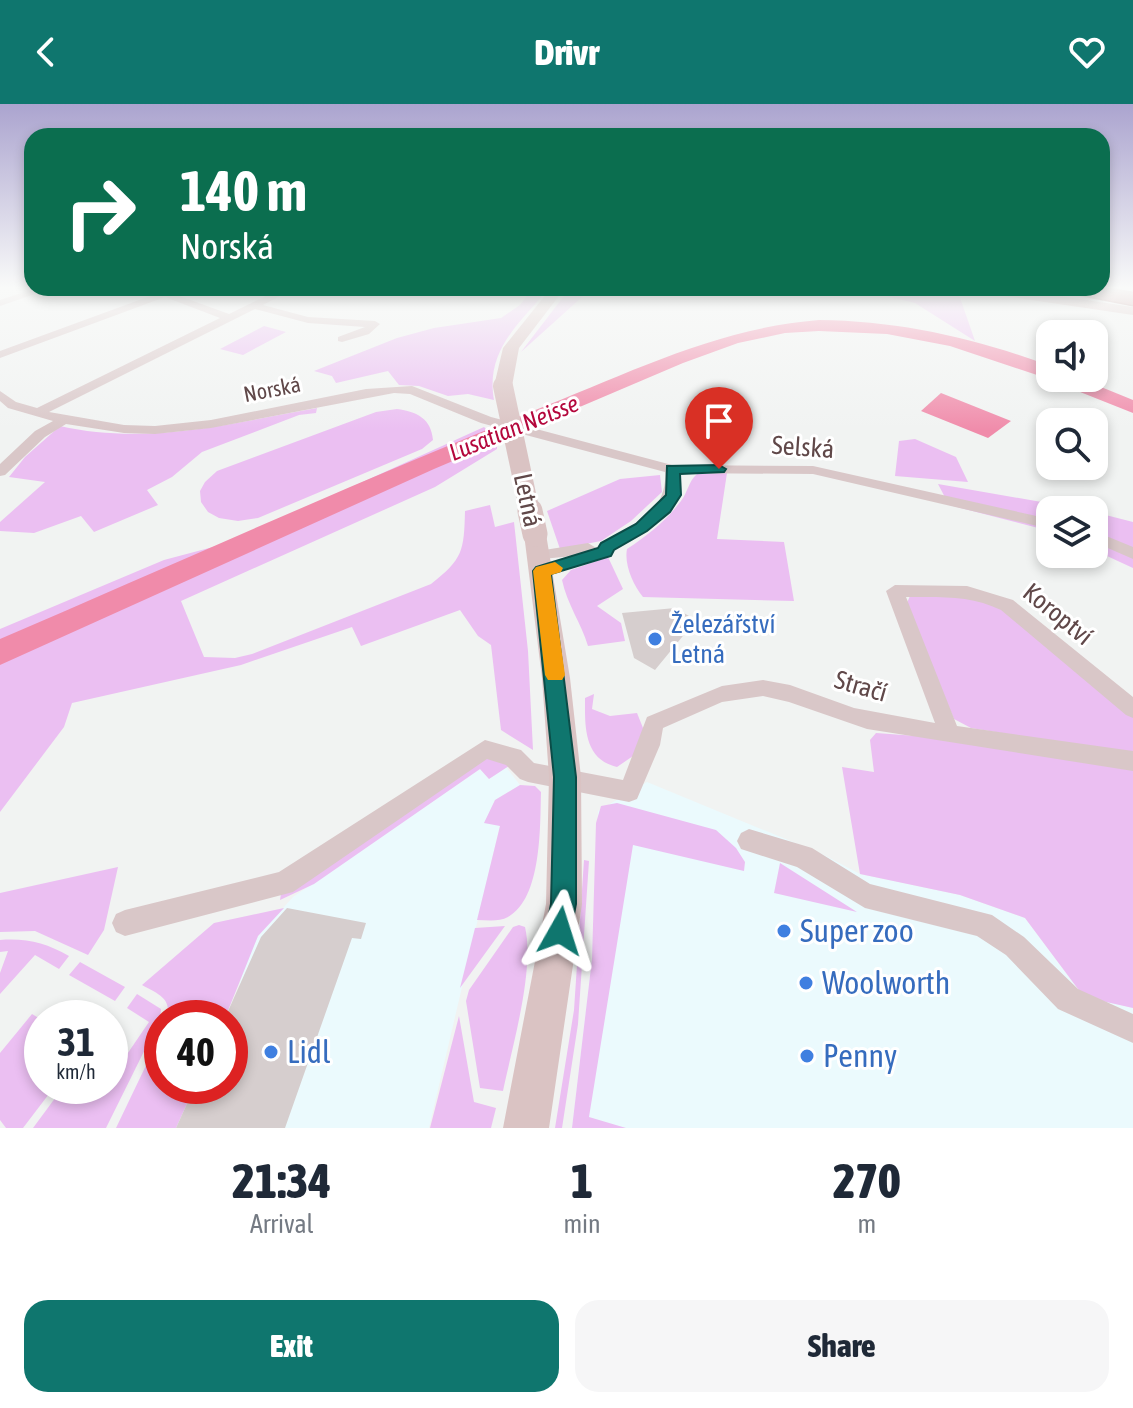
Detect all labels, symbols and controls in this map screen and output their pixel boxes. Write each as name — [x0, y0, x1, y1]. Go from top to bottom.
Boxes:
icon: back — [24, 30, 68, 74]
icon: heart — [1065, 30, 1109, 74]
text: Drivr — [534, 31, 599, 73]
text: 140 m — [180, 159, 307, 223]
icon: right — [48, 160, 152, 264]
text: Norská — [180, 225, 274, 267]
map controls — [1036, 320, 1108, 568]
button: sound — [1036, 320, 1108, 392]
street label: Norská — [241, 371, 303, 407]
pin — [685, 387, 753, 469]
water label: Lusatian Neisse — [445, 389, 583, 466]
icon: arrive — [697, 399, 741, 443]
button: search — [1036, 408, 1108, 480]
street label: Selská — [771, 430, 835, 464]
street label: Letná — [508, 470, 548, 530]
button: layers — [1036, 496, 1108, 568]
street label: Koroptví — [1017, 577, 1099, 651]
place label: Železářství Letná — [671, 609, 775, 669]
marker: Železářství Letná — [646, 630, 664, 648]
street label: Stračí — [831, 664, 891, 708]
position arrow — [518, 889, 602, 973]
place label: Super zoo — [800, 912, 914, 949]
marker: Super zoo — [775, 922, 793, 940]
place label: Woolworth — [822, 964, 950, 1001]
marker: Woolworth — [797, 974, 815, 992]
speed limit sign: 40 — [144, 1000, 248, 1104]
text: 31 — [57, 1019, 95, 1064]
place label: Lidl — [287, 1033, 331, 1070]
place label: Penny — [823, 1037, 897, 1074]
marker: Lidl — [262, 1043, 280, 1061]
marker: Penny — [798, 1047, 816, 1065]
text: km/h — [56, 1060, 96, 1083]
text: 21:34 — [232, 1153, 331, 1208]
text: 1 — [571, 1153, 593, 1208]
text: 270 — [833, 1153, 901, 1208]
text: Arrival — [250, 1209, 313, 1239]
text: min — [563, 1209, 601, 1239]
text: m — [857, 1209, 876, 1239]
button: Exit — [24, 1300, 559, 1392]
button: Share — [575, 1300, 1109, 1392]

